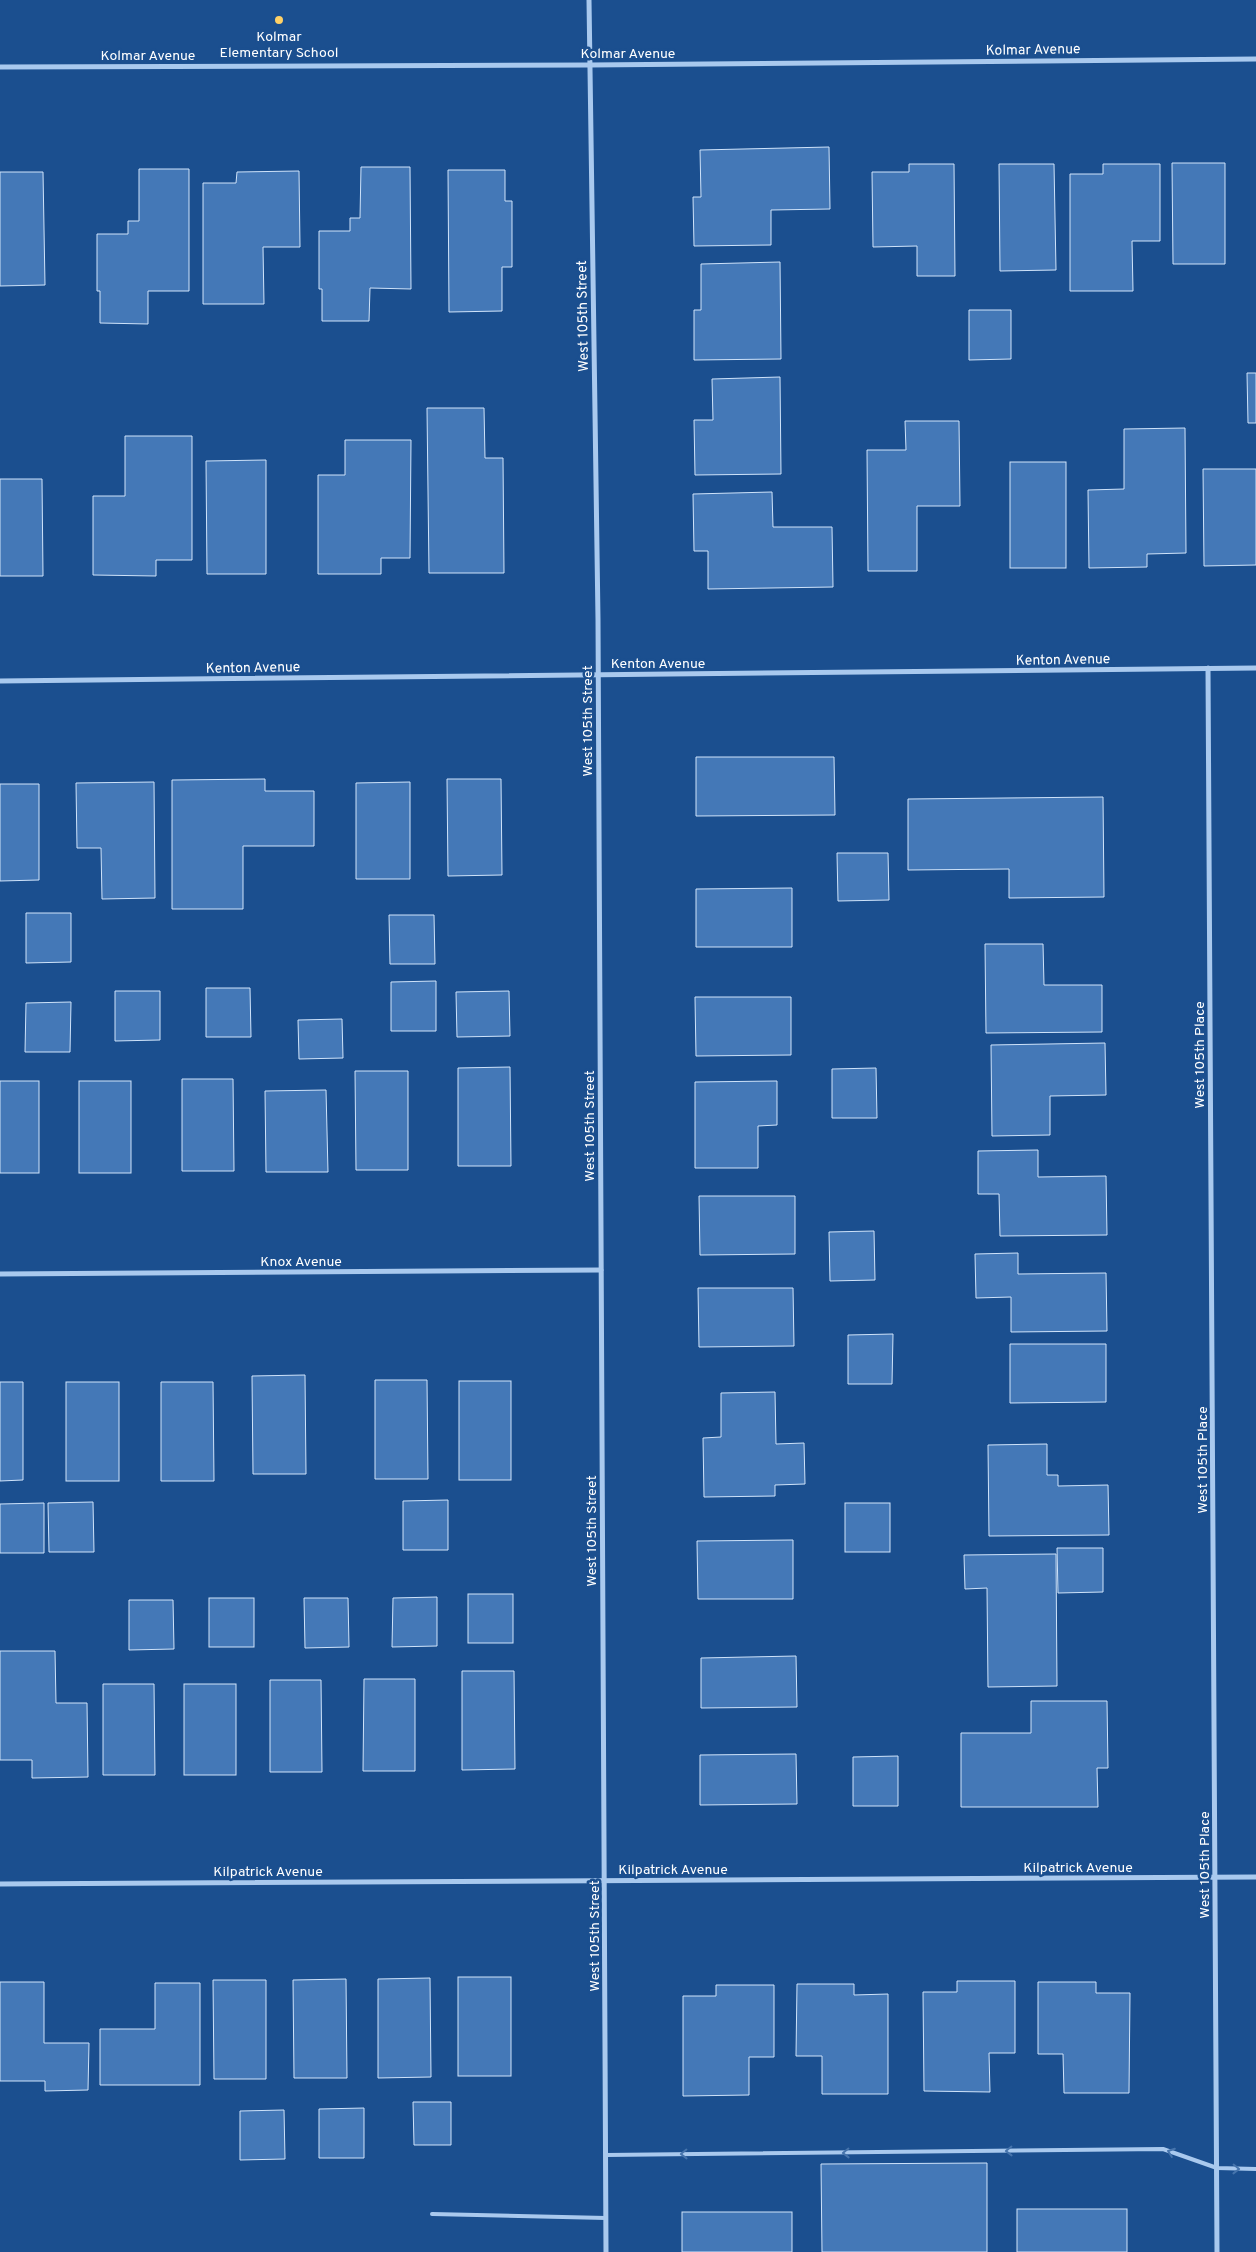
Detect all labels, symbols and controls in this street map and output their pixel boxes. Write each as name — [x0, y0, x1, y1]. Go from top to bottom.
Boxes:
marker: Kolmar Elementary School — [273, 14, 285, 26]
place label: Kolmar Elementary School — [220, 29, 338, 62]
street label: Kolmar Avenue — [985, 41, 1081, 60]
street label: Kolmar Avenue — [581, 46, 675, 63]
street label: Kolmar Avenue — [101, 48, 195, 65]
street label: West 105th Street — [574, 260, 593, 372]
street label: Kenton Avenue — [1016, 651, 1110, 670]
street label: Kenton Avenue — [611, 656, 705, 673]
street label: Kenton Avenue — [206, 659, 300, 678]
street label: West 105th Street — [580, 665, 597, 777]
street label: West 105th Place — [1192, 1001, 1209, 1109]
street label: West 105th Street — [582, 1070, 599, 1182]
street label: Knox Avenue — [260, 1254, 342, 1271]
street label: West 105th Place — [1195, 1406, 1212, 1514]
street label: West 105th Street — [584, 1475, 601, 1587]
street label: West 105th Place — [1197, 1811, 1214, 1919]
street label: Kilpatrick Avenue — [1023, 1860, 1133, 1877]
street label: Kilpatrick Avenue — [618, 1862, 728, 1879]
street label: Kilpatrick Avenue — [213, 1864, 323, 1881]
street label: West 105th Street — [587, 1880, 604, 1992]
one-way arrow — [1004, 2146, 1012, 2156]
one-way arrow — [842, 2147, 850, 2158]
one-way arrow — [1167, 2148, 1175, 2158]
one-way arrow — [679, 2149, 687, 2159]
one-way arrow — [1233, 2164, 1241, 2174]

